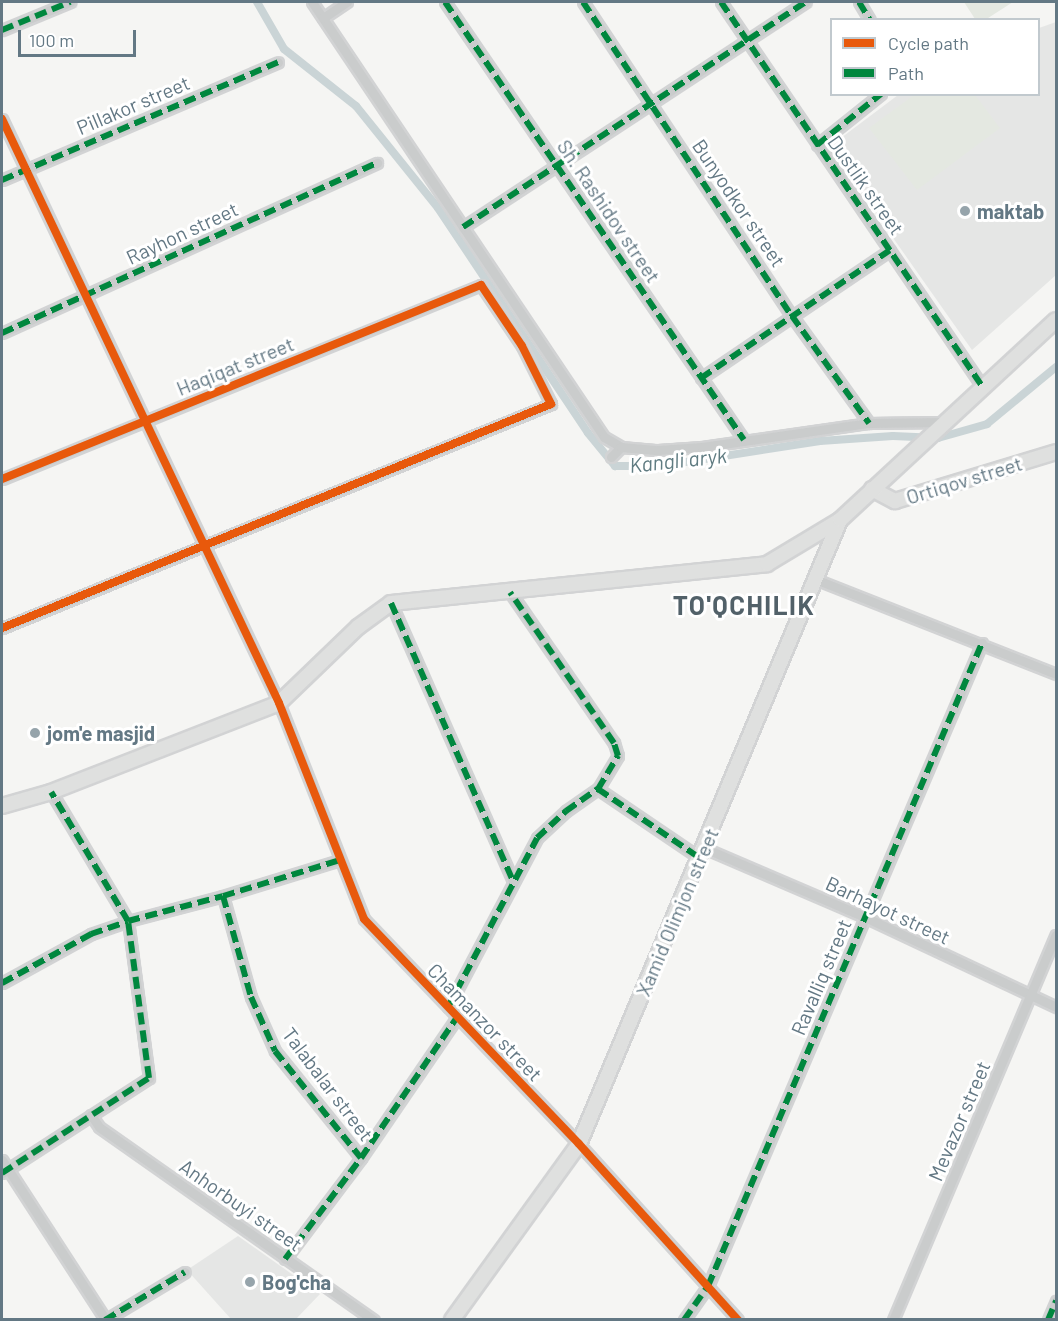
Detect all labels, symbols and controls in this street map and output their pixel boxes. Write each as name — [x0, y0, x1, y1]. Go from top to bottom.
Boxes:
scale bar — [21, 18, 140, 56]
legend — [830, 18, 1040, 96]
text: 100 m — [29, 29, 74, 51]
text: Cycle path — [888, 32, 969, 54]
text: Path — [888, 62, 924, 84]
street label: Pillakor street — [73, 70, 193, 140]
street label: Dustlik street — [823, 131, 909, 239]
street label: Sh. Rashidov street — [552, 135, 666, 287]
street label: Bunyodkor street — [687, 135, 791, 271]
street label: Rayhon street — [122, 197, 242, 269]
place label: maktab — [977, 199, 1044, 223]
marker: maktab — [958, 204, 972, 218]
street label: Haqiqat street — [173, 332, 297, 400]
water label: Kangli aryk — [628, 442, 728, 478]
street label: Ortiqov street — [903, 451, 1025, 509]
district label: TO'QCHILIK — [673, 589, 815, 621]
place label: jom'e masjid — [47, 721, 155, 745]
marker: jom'e masjid — [28, 726, 42, 740]
street label: Xamid Olimjon street — [631, 824, 723, 1000]
street label: Barhayot street — [822, 871, 954, 949]
street label: Ravalliq street — [786, 915, 856, 1039]
street label: Chamanzor street — [423, 958, 547, 1086]
street label: Talabalar street — [278, 1023, 378, 1145]
street label: Mevazor street — [923, 1057, 995, 1185]
street label: Anhorbuyi street — [175, 1154, 307, 1256]
place label: Bog'cha — [262, 1270, 331, 1294]
marker: Bog'cha — [243, 1275, 257, 1289]

